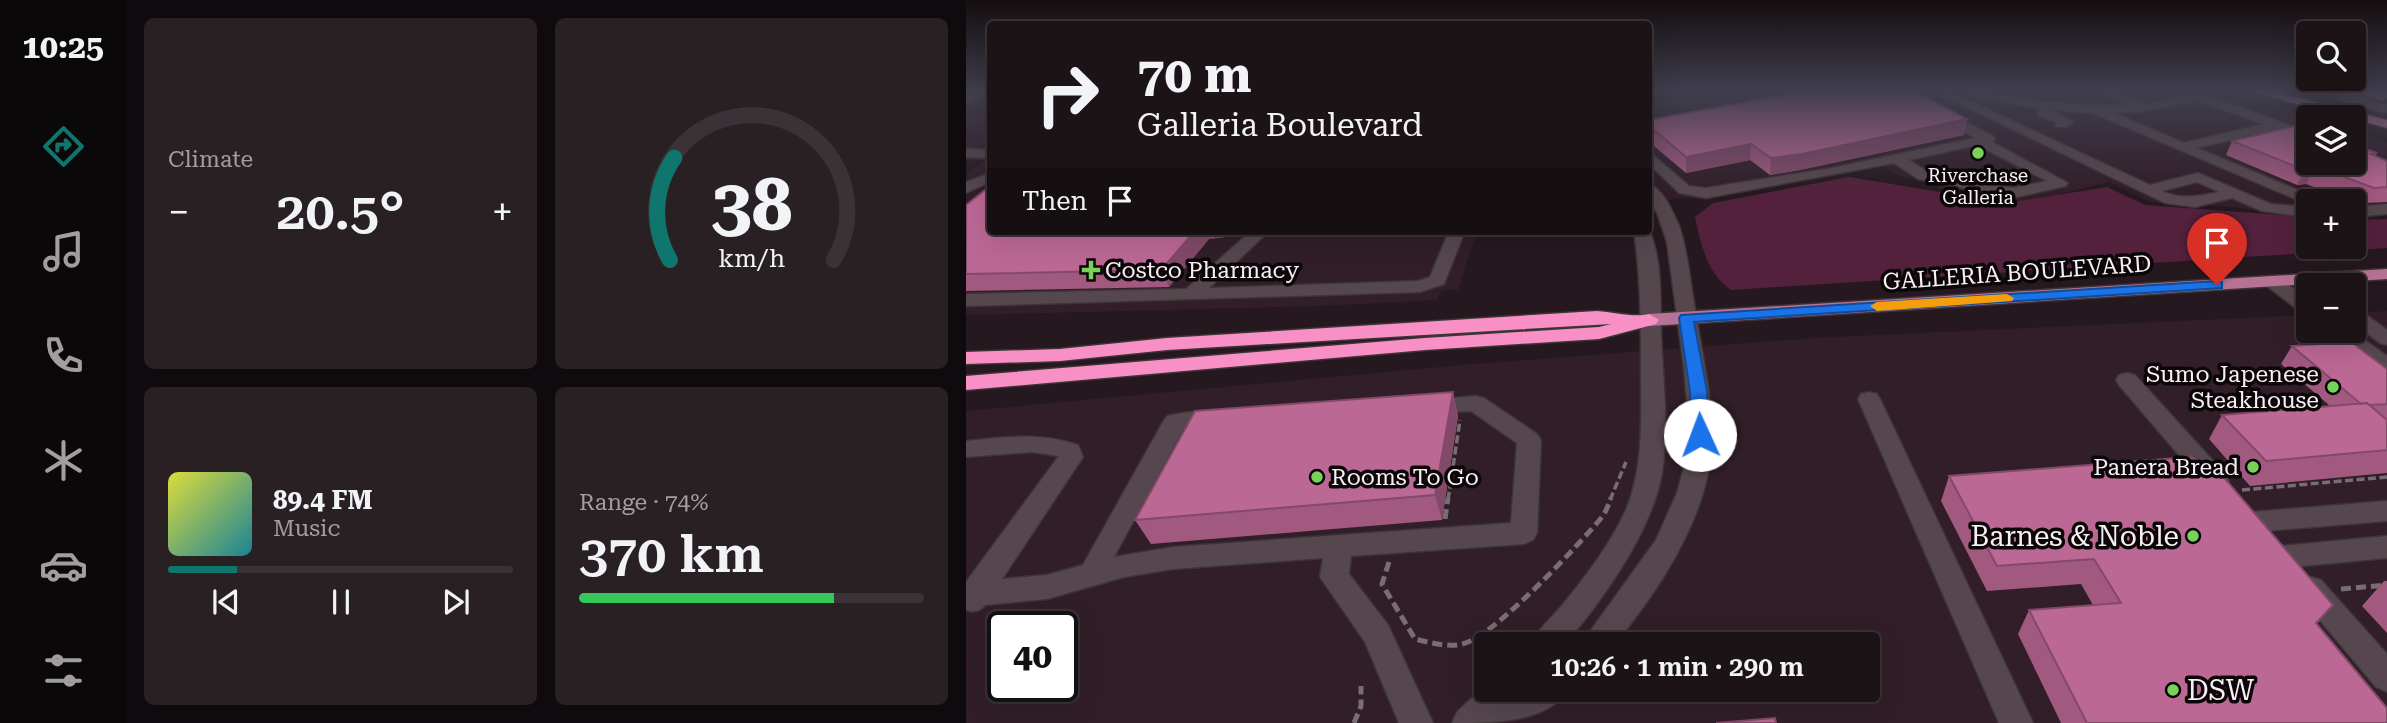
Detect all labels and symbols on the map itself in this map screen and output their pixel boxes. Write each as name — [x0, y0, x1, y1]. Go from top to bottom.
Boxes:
marker: Riverchase Galleria — [1970, 145, 1986, 161]
place label: Riverchase Galleria — [1928, 164, 2028, 209]
pin — [2187, 213, 2247, 285]
street label: GALLERIA BOULEVARD — [1882, 250, 2152, 296]
place label: Costco Pharmacy — [1105, 257, 1299, 284]
marker: Costco Pharmacy — [1083, 262, 1099, 278]
place label: Sumo Japenese Steakhouse — [2146, 361, 2319, 414]
marker: Sumo Japenese Steakhouse — [2325, 379, 2341, 395]
position arrow — [1663, 398, 1737, 472]
place label: Panera Bread — [2093, 454, 2239, 481]
marker: Panera Bread — [2245, 459, 2261, 475]
place label: Rooms To Go — [1331, 464, 1479, 491]
marker: Rooms To Go — [1309, 469, 1325, 485]
place label: Barnes & Noble — [1971, 520, 2179, 553]
marker: Barnes & Noble — [2185, 528, 2201, 544]
speed limit sign: 40 — [987, 611, 1078, 702]
place label: DSW — [2187, 674, 2255, 707]
marker: DSW — [2165, 682, 2181, 698]

